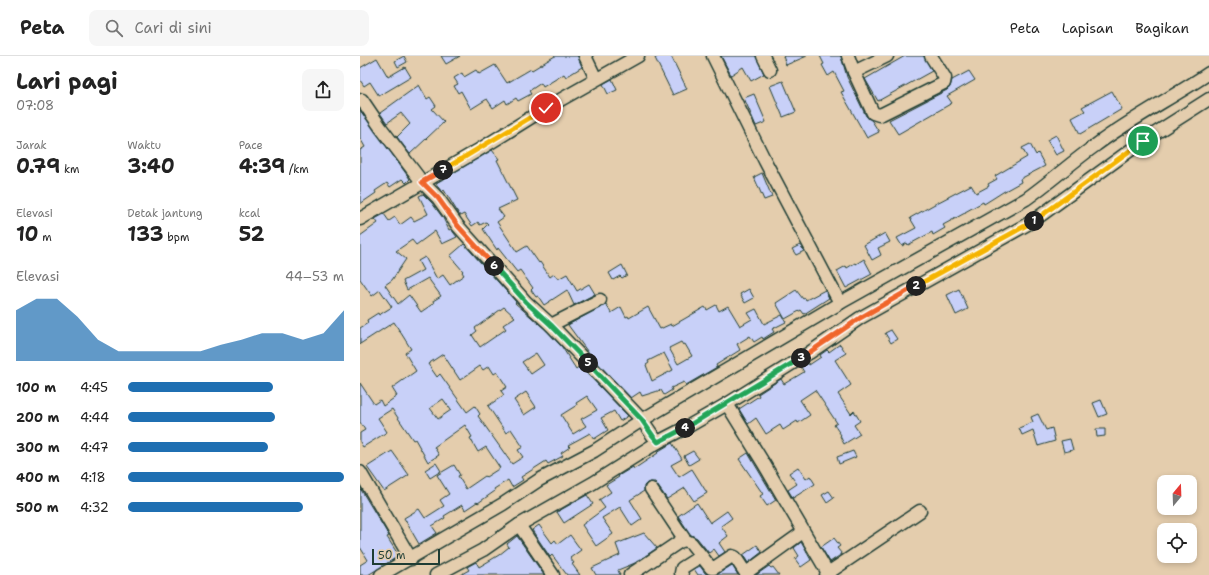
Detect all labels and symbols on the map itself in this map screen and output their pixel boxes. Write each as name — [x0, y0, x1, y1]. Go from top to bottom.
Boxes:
pin — [529, 91, 563, 125]
pin — [1126, 124, 1160, 158]
pin: 7 — [433, 160, 453, 180]
pin: 1 — [1024, 211, 1044, 231]
pin: 6 — [484, 256, 504, 276]
pin: 2 — [906, 276, 926, 296]
pin: 3 — [791, 348, 811, 368]
pin: 5 — [578, 353, 598, 373]
pin: 4 — [675, 418, 695, 438]
north arrow — [1157, 475, 1197, 515]
scale bar — [372, 547, 440, 566]

